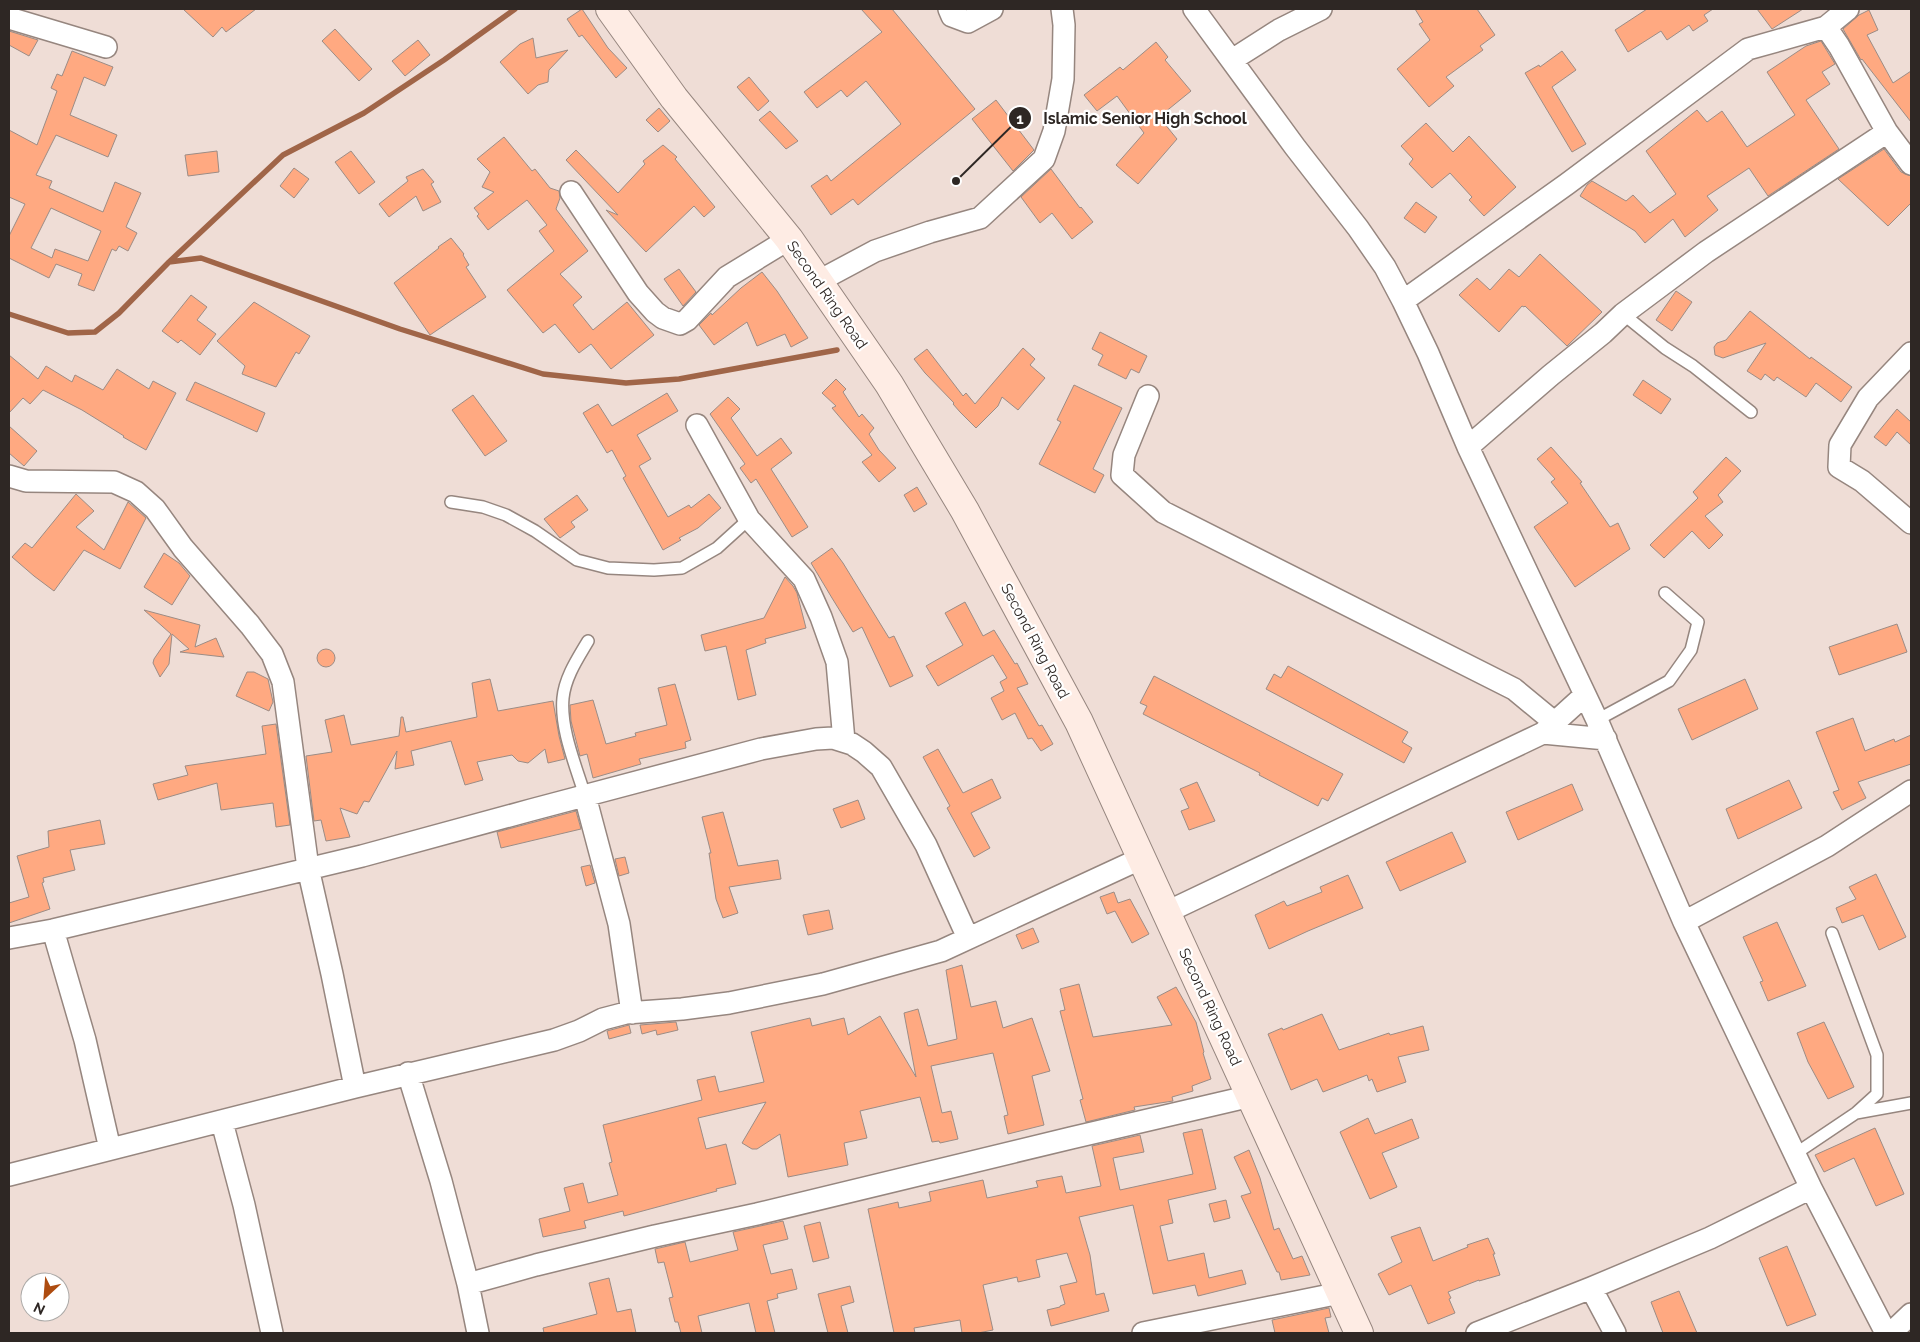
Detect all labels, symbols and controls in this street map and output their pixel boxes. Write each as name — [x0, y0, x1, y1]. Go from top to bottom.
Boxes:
callout: Islamic Senior High School — [1008, 103, 1257, 134]
text: Islamic Senior High School — [1043, 109, 1248, 128]
text: 1 — [1016, 110, 1024, 128]
street label: Second Ring Road — [783, 238, 871, 352]
street label: Second Ring Road — [997, 580, 1073, 702]
street label: Second Ring Road — [1175, 945, 1245, 1069]
north arrow — [20, 1272, 70, 1322]
text: N — [31, 1299, 48, 1318]

